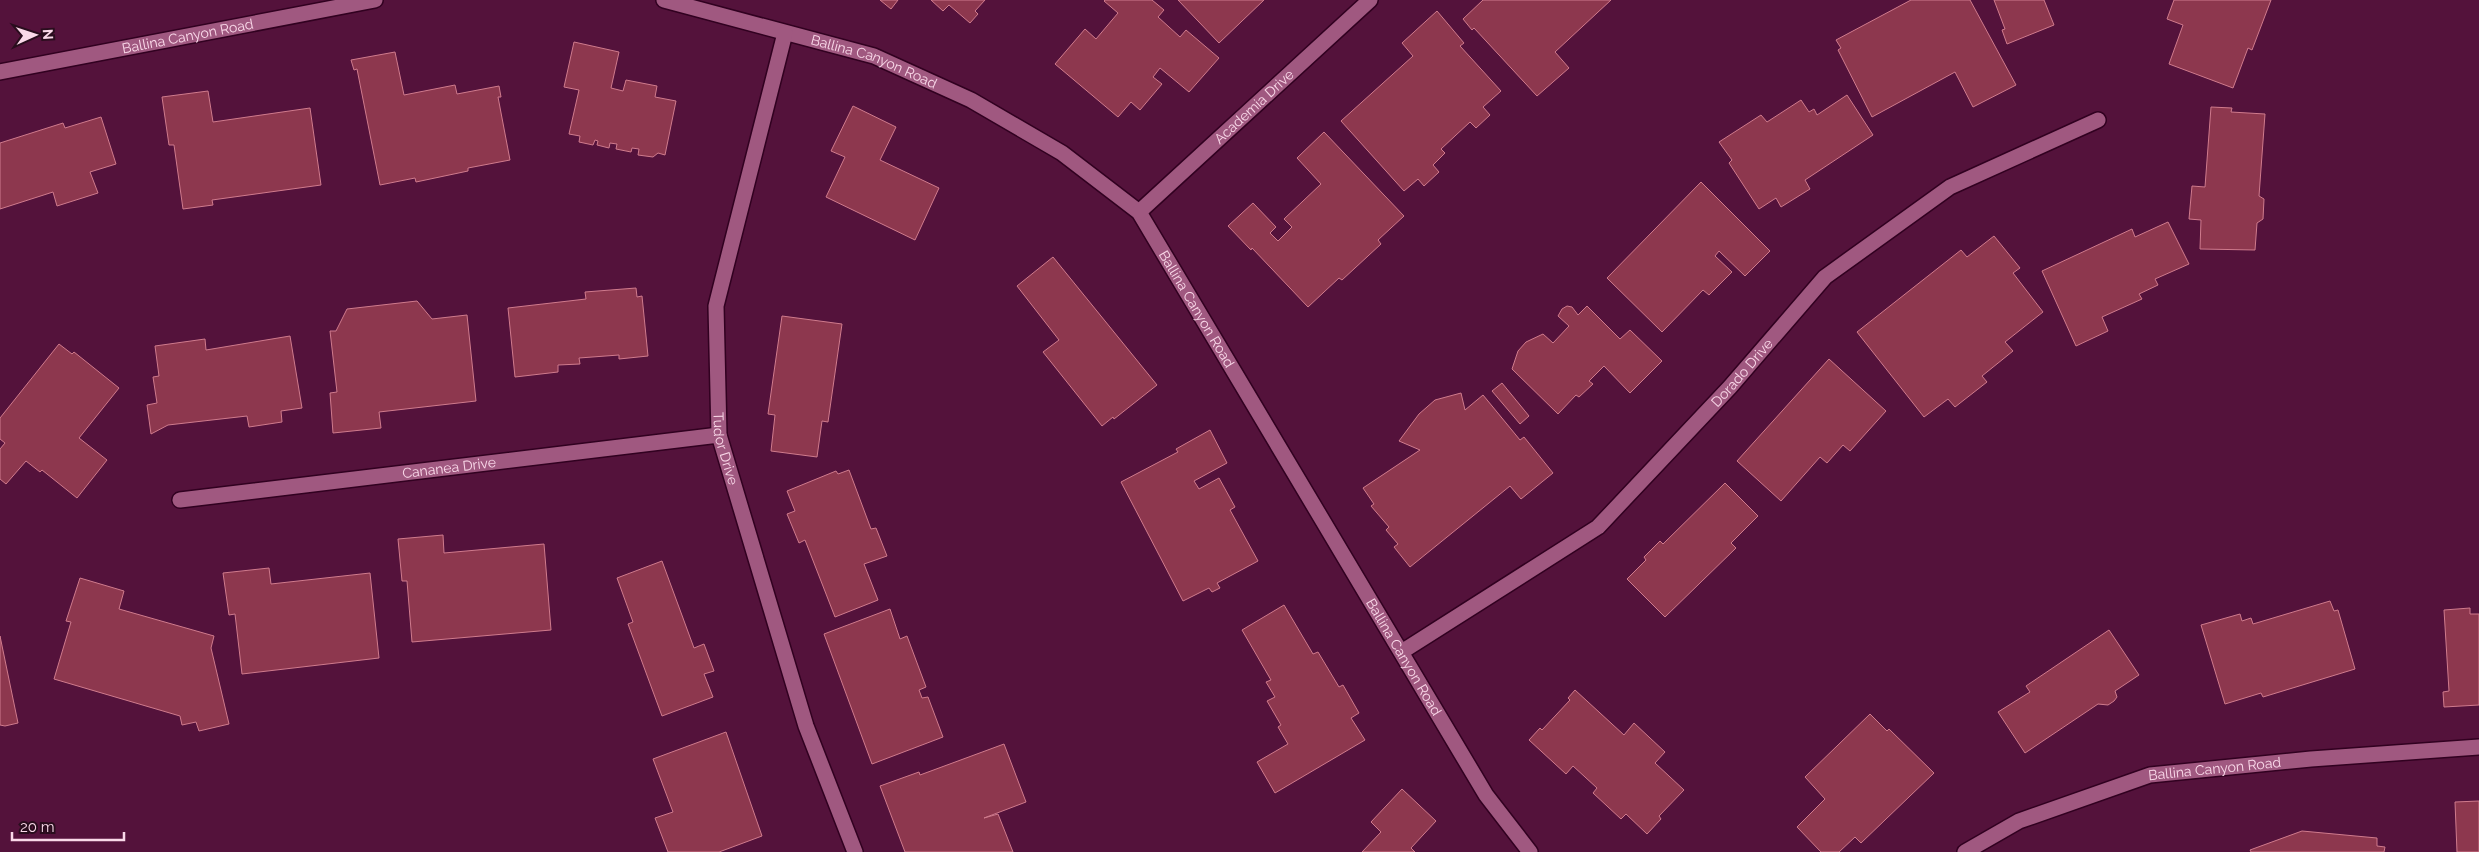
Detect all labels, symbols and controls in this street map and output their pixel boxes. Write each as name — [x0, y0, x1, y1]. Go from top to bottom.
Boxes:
north arrow — [10, 10, 60, 60]
street label: Ballina Canyon Road — [121, 16, 255, 56]
text: N — [40, 29, 56, 40]
street label: Ballina Canyon Road — [809, 32, 940, 92]
street label: Academia Drive — [1211, 66, 1297, 147]
street label: Ballina Canyon Road — [1156, 248, 1238, 370]
street label: Dorado Drive — [1708, 336, 1776, 410]
street label: Tudor Drive — [710, 412, 741, 487]
street label: Cananea Drive — [401, 454, 497, 481]
street label: Ballina Canyon Road — [1363, 596, 1445, 718]
street label: Ballina Canyon Road — [2147, 754, 2282, 783]
scale bar — [12, 810, 125, 842]
text: 20 m — [20, 818, 55, 836]

